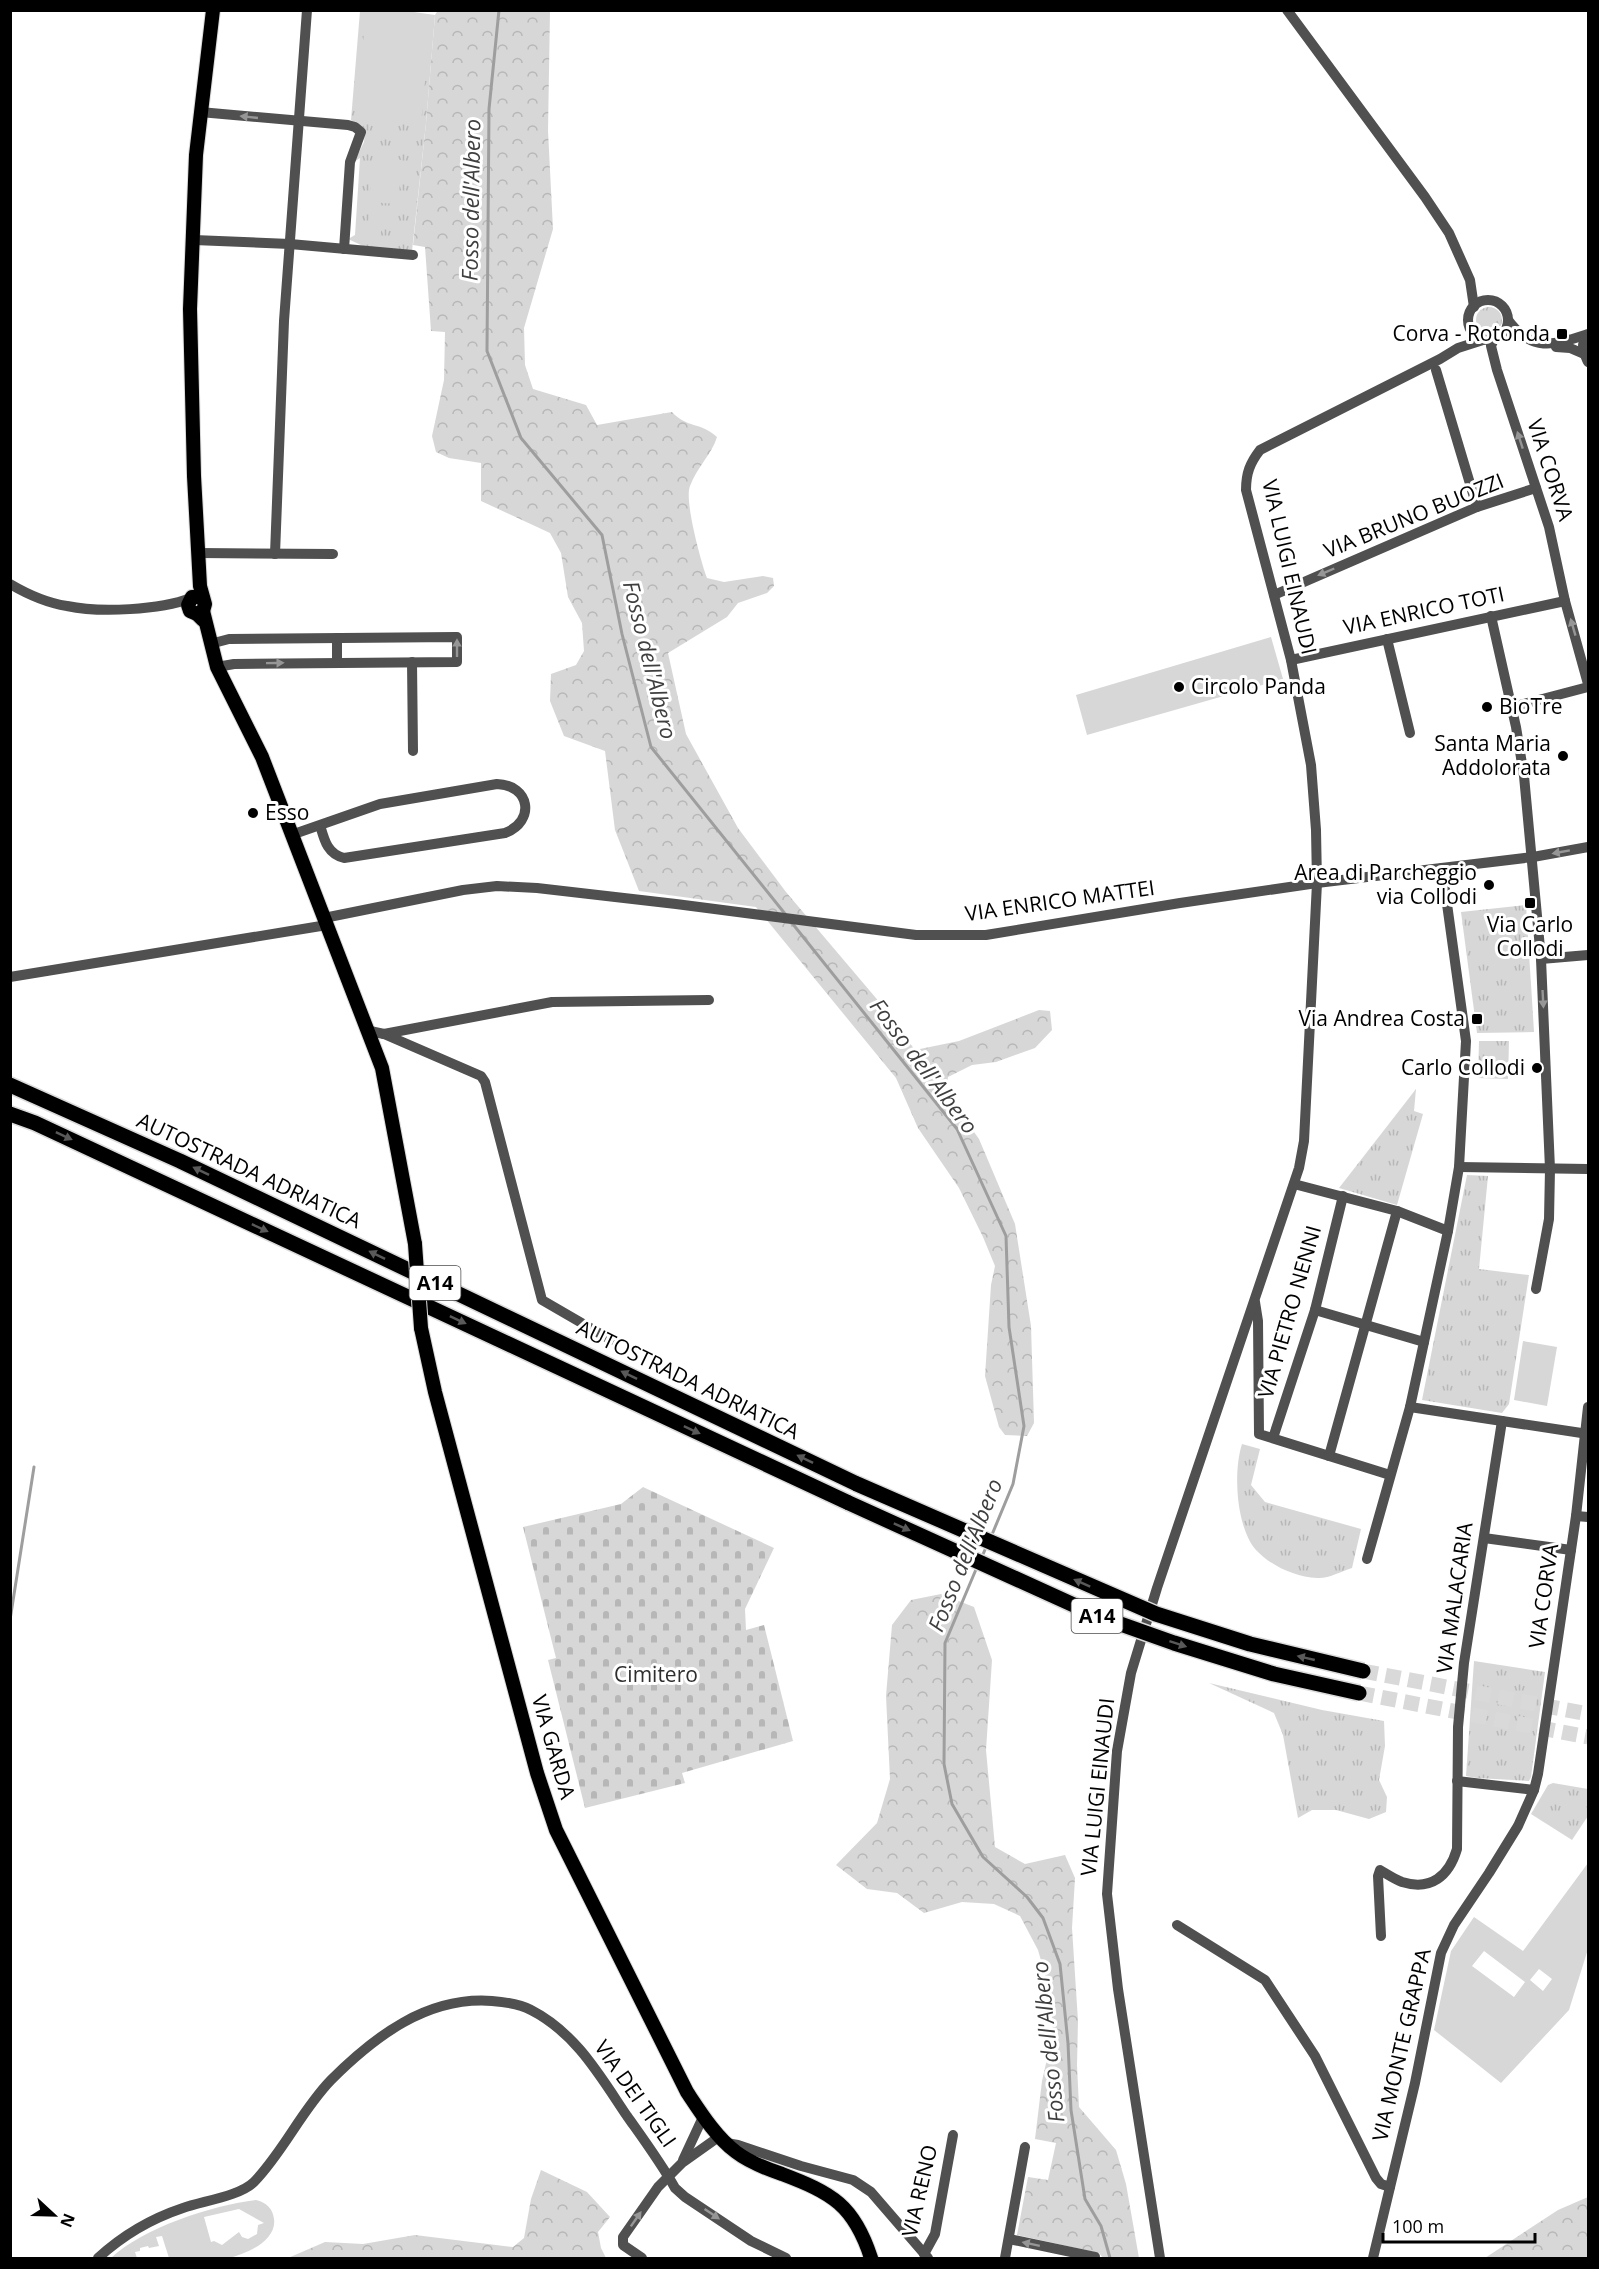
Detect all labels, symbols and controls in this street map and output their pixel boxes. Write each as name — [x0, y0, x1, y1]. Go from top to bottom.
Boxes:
one-way arrow — [239, 112, 258, 122]
water label: Fosso dell'Albero — [454, 119, 486, 281]
place label: Corva - Rotonda — [1393, 319, 1550, 347]
marker: Corva - Rotonda — [1555, 327, 1569, 341]
street label: VIA CORVA — [1521, 415, 1581, 525]
one-way arrow — [1515, 431, 1524, 449]
street label: VIA BRUNO BUOZZI — [1320, 466, 1508, 564]
street label: VIA LUIGI EINAUDI — [1256, 476, 1324, 657]
one-way arrow — [1317, 568, 1335, 578]
water label: Fosso dell'Albero — [617, 577, 685, 742]
street label: VIA ENRICO TOTI — [1341, 579, 1507, 641]
one-way arrow — [1567, 618, 1577, 636]
one-way arrow — [452, 639, 462, 658]
one-way arrow — [265, 658, 284, 668]
place label: Circolo Panda — [1191, 672, 1326, 700]
marker: Circolo Panda — [1172, 680, 1186, 694]
place label: BioTre — [1499, 692, 1562, 720]
marker: BioTre — [1480, 700, 1494, 714]
place label: Santa Maria Addolorata — [1434, 729, 1551, 781]
marker: Santa Maria Addolorata — [1556, 749, 1570, 763]
place label: Esso — [265, 798, 309, 826]
marker: Esso — [246, 806, 260, 820]
one-way arrow — [1551, 848, 1570, 857]
place label: Area di Parcheggio via Collodi — [1294, 858, 1477, 910]
street label: VIA ENRICO MATTEI — [963, 873, 1157, 927]
marker: Area di Parcheggio via Collodi — [1482, 878, 1496, 892]
marker: Via Carlo Collodi — [1523, 896, 1537, 910]
place label: Via Carlo Collodi — [1487, 910, 1573, 962]
one-way arrow — [1539, 990, 1548, 1009]
water label: Fosso dell'Albero — [864, 992, 986, 1139]
place label: Via Andrea Costa — [1299, 1004, 1465, 1032]
marker: Via Andrea Costa — [1470, 1012, 1484, 1026]
place label: Carlo Collodi — [1401, 1053, 1525, 1081]
marker: Carlo Collodi — [1530, 1061, 1544, 1075]
street label: AUTOSTRADA ADRIATICA — [133, 1106, 367, 1235]
one-way arrow — [56, 1132, 73, 1141]
one-way arrow — [192, 1166, 209, 1175]
street label: VIA PIETRO NENNI — [1251, 1222, 1327, 1401]
one-way arrow — [252, 1223, 269, 1232]
one-way arrow — [368, 1250, 385, 1259]
road number: A14 — [410, 1266, 460, 1300]
street label: AUTOSTRADA ADRIATICA — [572, 1313, 805, 1446]
one-way arrow — [450, 1316, 467, 1325]
one-way arrow — [620, 1371, 637, 1380]
one-way arrow — [684, 1425, 701, 1434]
one-way arrow — [796, 1455, 813, 1464]
water label: Fosso dell'Albero — [920, 1474, 1008, 1635]
street label: VIA MALACARIA — [1430, 1520, 1479, 1675]
one-way arrow — [893, 1523, 911, 1532]
street label: VIA CORVA — [1522, 1541, 1564, 1650]
one-way arrow — [1072, 1578, 1090, 1588]
road number: A14 — [1072, 1599, 1122, 1633]
one-way arrow — [1169, 1640, 1187, 1650]
one-way arrow — [1297, 1652, 1315, 1662]
park label: Cimitero — [614, 1660, 698, 1688]
street label: VIA GARDA — [526, 1691, 582, 1803]
street label: VIA LUIGI EINAUDI — [1074, 1696, 1120, 1877]
street label: VIA MONTE GRAPPA — [1365, 1945, 1437, 2144]
water label: Fosso dell'Albero — [1024, 1960, 1070, 2124]
street label: VIA DEI TIGLI — [589, 2034, 683, 2153]
street label: VIA RENO — [895, 2142, 943, 2240]
north arrow — [24, 2185, 84, 2245]
scale bar — [1383, 2206, 1534, 2244]
one-way arrow — [704, 2209, 720, 2220]
text: N — [55, 2210, 81, 2231]
one-way arrow — [630, 2211, 642, 2227]
text: 100 m — [1392, 2214, 1444, 2238]
one-way arrow — [1022, 2238, 1041, 2248]

